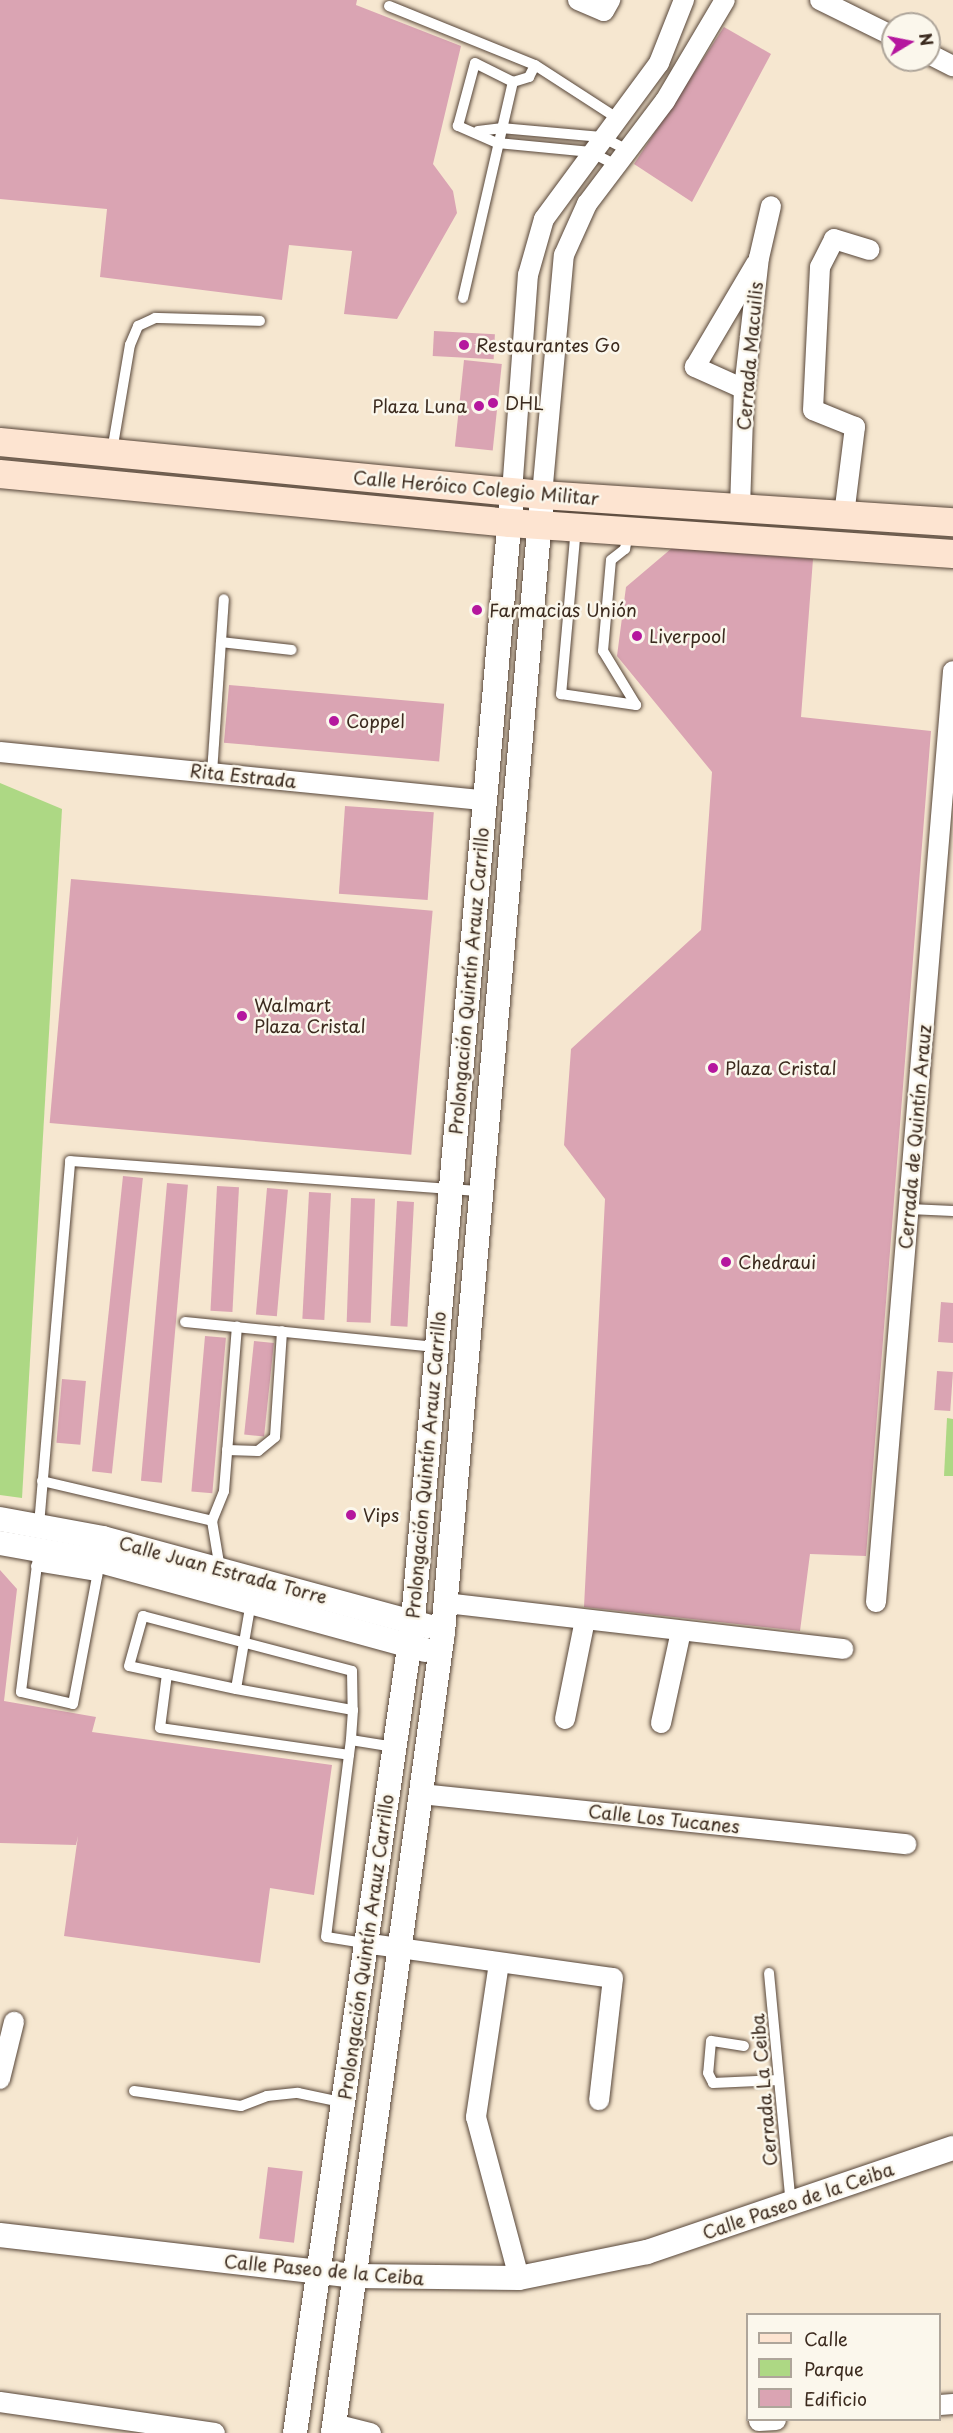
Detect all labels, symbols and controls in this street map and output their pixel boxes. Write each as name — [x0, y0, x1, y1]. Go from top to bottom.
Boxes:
north arrow — [881, 12, 941, 72]
text: N — [914, 31, 940, 48]
street label: Cerrada Macuilis — [733, 281, 767, 431]
place label: Restaurantes Go — [476, 334, 620, 356]
marker: Restaurantes Go — [457, 338, 471, 352]
place label: DHL — [505, 392, 544, 414]
place label: Plaza Luna — [372, 395, 467, 417]
marker: DHL — [486, 396, 500, 410]
marker: Plaza Luna — [472, 399, 486, 413]
street label: Calle Heróico Colegio Militar — [351, 466, 601, 510]
place label: Farmacias Unión — [489, 599, 637, 621]
marker: Farmacias Unión — [470, 603, 484, 617]
place label: Liverpool — [649, 625, 726, 647]
marker: Liverpool — [630, 629, 644, 643]
place label: Coppel — [346, 710, 405, 732]
marker: Coppel — [327, 714, 341, 728]
street label: Rita Estrada — [188, 760, 298, 792]
street label: Prolongación Quintín Arauz Carrillo — [445, 827, 493, 1135]
place label: Walmart Plaza Cristal — [254, 995, 365, 1038]
marker: Walmart Plaza Cristal — [235, 1009, 249, 1023]
street label: Cerrada de Quintín Arauz — [894, 1024, 936, 1250]
place label: Plaza Cristal — [725, 1057, 836, 1079]
marker: Plaza Cristal — [706, 1061, 720, 1075]
place label: Chedraui — [738, 1251, 816, 1273]
marker: Chedraui — [719, 1255, 733, 1269]
street label: Prolongación Quintín Arauz Carrillo — [402, 1311, 450, 1619]
place label: Vips — [363, 1504, 399, 1526]
marker: Vips — [344, 1508, 358, 1522]
street label: Calle Juan Estrada Torre — [115, 1532, 331, 1608]
street label: Prolongación Quintín Arauz Carrillo — [334, 1793, 398, 2101]
street label: Calle Los Tucanes — [586, 1800, 742, 1838]
street label: Cerrada La Ceiba — [747, 2012, 781, 2168]
street label: Calle Paseo de la Ceiba — [699, 2158, 897, 2244]
street label: Calle Paseo de la Ceiba — [222, 2250, 426, 2290]
legend — [746, 2313, 941, 2421]
text: Calle — [804, 2325, 848, 2352]
text: Parque — [804, 2355, 864, 2382]
text: Edificio — [804, 2385, 867, 2412]

